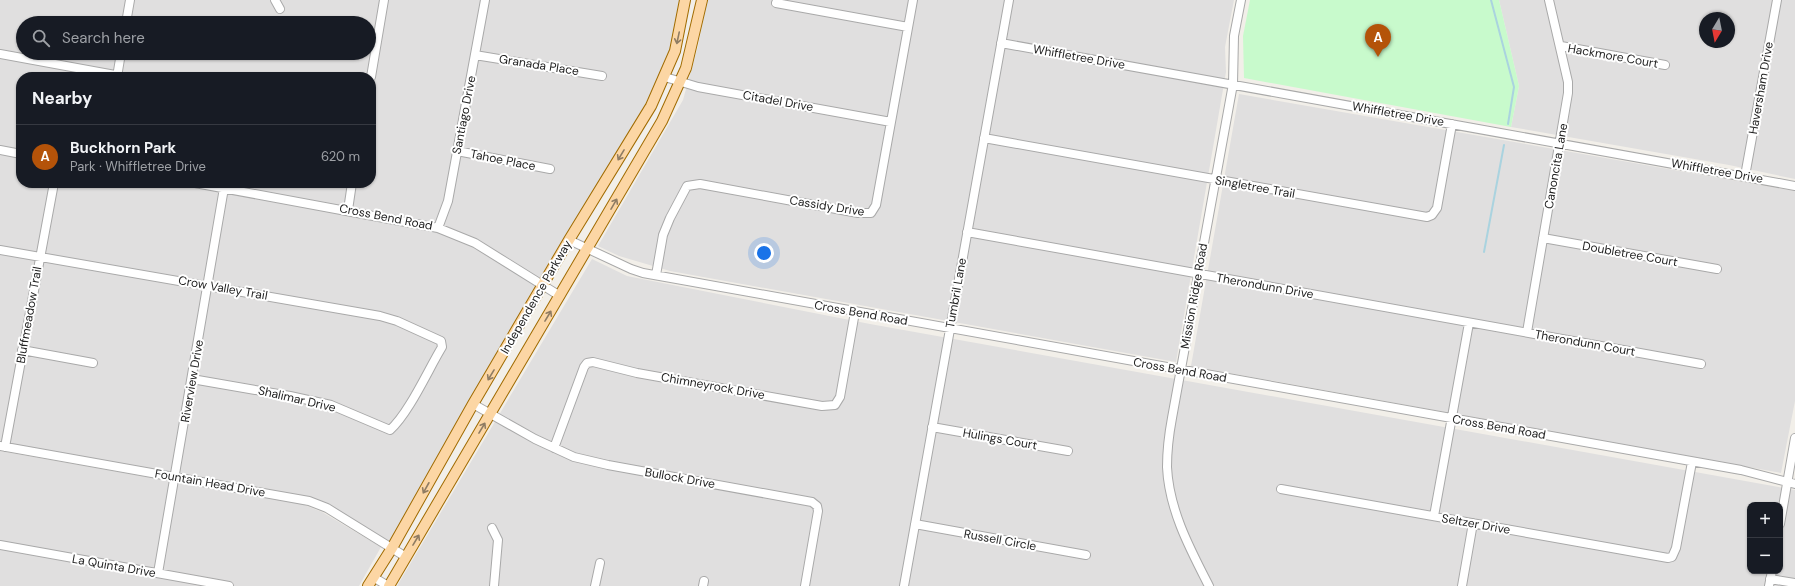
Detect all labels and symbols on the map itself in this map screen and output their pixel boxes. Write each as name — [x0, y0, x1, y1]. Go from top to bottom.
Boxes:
north arrow — [1699, 12, 1735, 48]
pin: A — [1365, 24, 1391, 57]
one-way arrow — [673, 31, 681, 44]
street label: Hackmore Court — [1567, 40, 1660, 72]
street label: Haversham Drive — [1745, 40, 1777, 135]
street label: Whiffletree Drive — [1032, 41, 1126, 73]
street label: Granada Place — [498, 51, 580, 79]
street label: Santiago Drive — [449, 74, 479, 156]
street label: Citadel Drive — [741, 87, 815, 115]
street label: Whiffletree Drive — [1351, 98, 1445, 130]
street label: Canoncita Lane — [1541, 122, 1571, 210]
street label: Tahoe Place — [469, 146, 537, 174]
one-way arrow — [617, 149, 625, 161]
street label: Whiffletree Drive — [1670, 155, 1764, 187]
street label: Singletree Trail — [1214, 172, 1296, 202]
street label: Cassidy Drive — [788, 192, 866, 220]
one-way arrow — [610, 198, 618, 210]
street label: Cross Bend Road — [338, 200, 434, 234]
street label: Independence Parkway — [497, 237, 575, 357]
street label: Doubletree Court — [1581, 238, 1679, 270]
street label: Mission Ridge Road — [1177, 242, 1211, 350]
your location — [754, 243, 774, 263]
street label: Tumbril Lane — [942, 256, 970, 329]
street label: Bluffmeadow Trail — [13, 265, 45, 365]
street label: Therondunn Drive — [1215, 270, 1315, 302]
street label: Crow Valley Trail — [177, 272, 269, 304]
street label: Cross Bend Road — [813, 297, 909, 329]
one-way arrow — [545, 311, 553, 323]
street label: Therondunn Court — [1533, 326, 1637, 360]
street label: Riverview Drive — [177, 338, 207, 424]
street label: Cross Bend Road — [1132, 354, 1228, 386]
one-way arrow — [486, 369, 494, 381]
street label: Chimneyrock Drive — [660, 369, 766, 403]
street label: Shalimar Drive — [257, 382, 338, 416]
street label: Cross Bend Road — [1451, 411, 1547, 443]
one-way arrow — [479, 422, 487, 434]
street label: Hulings Court — [962, 425, 1039, 453]
street label: Bullock Drive — [644, 464, 717, 492]
street label: Fountain Head Drive — [154, 465, 267, 501]
one-way arrow — [422, 481, 430, 493]
street label: Seltzer Drive — [1440, 510, 1512, 538]
street label: Russell Circle — [962, 526, 1038, 554]
one-way arrow — [412, 535, 420, 546]
street label: La Quinta Drive — [71, 551, 157, 581]

